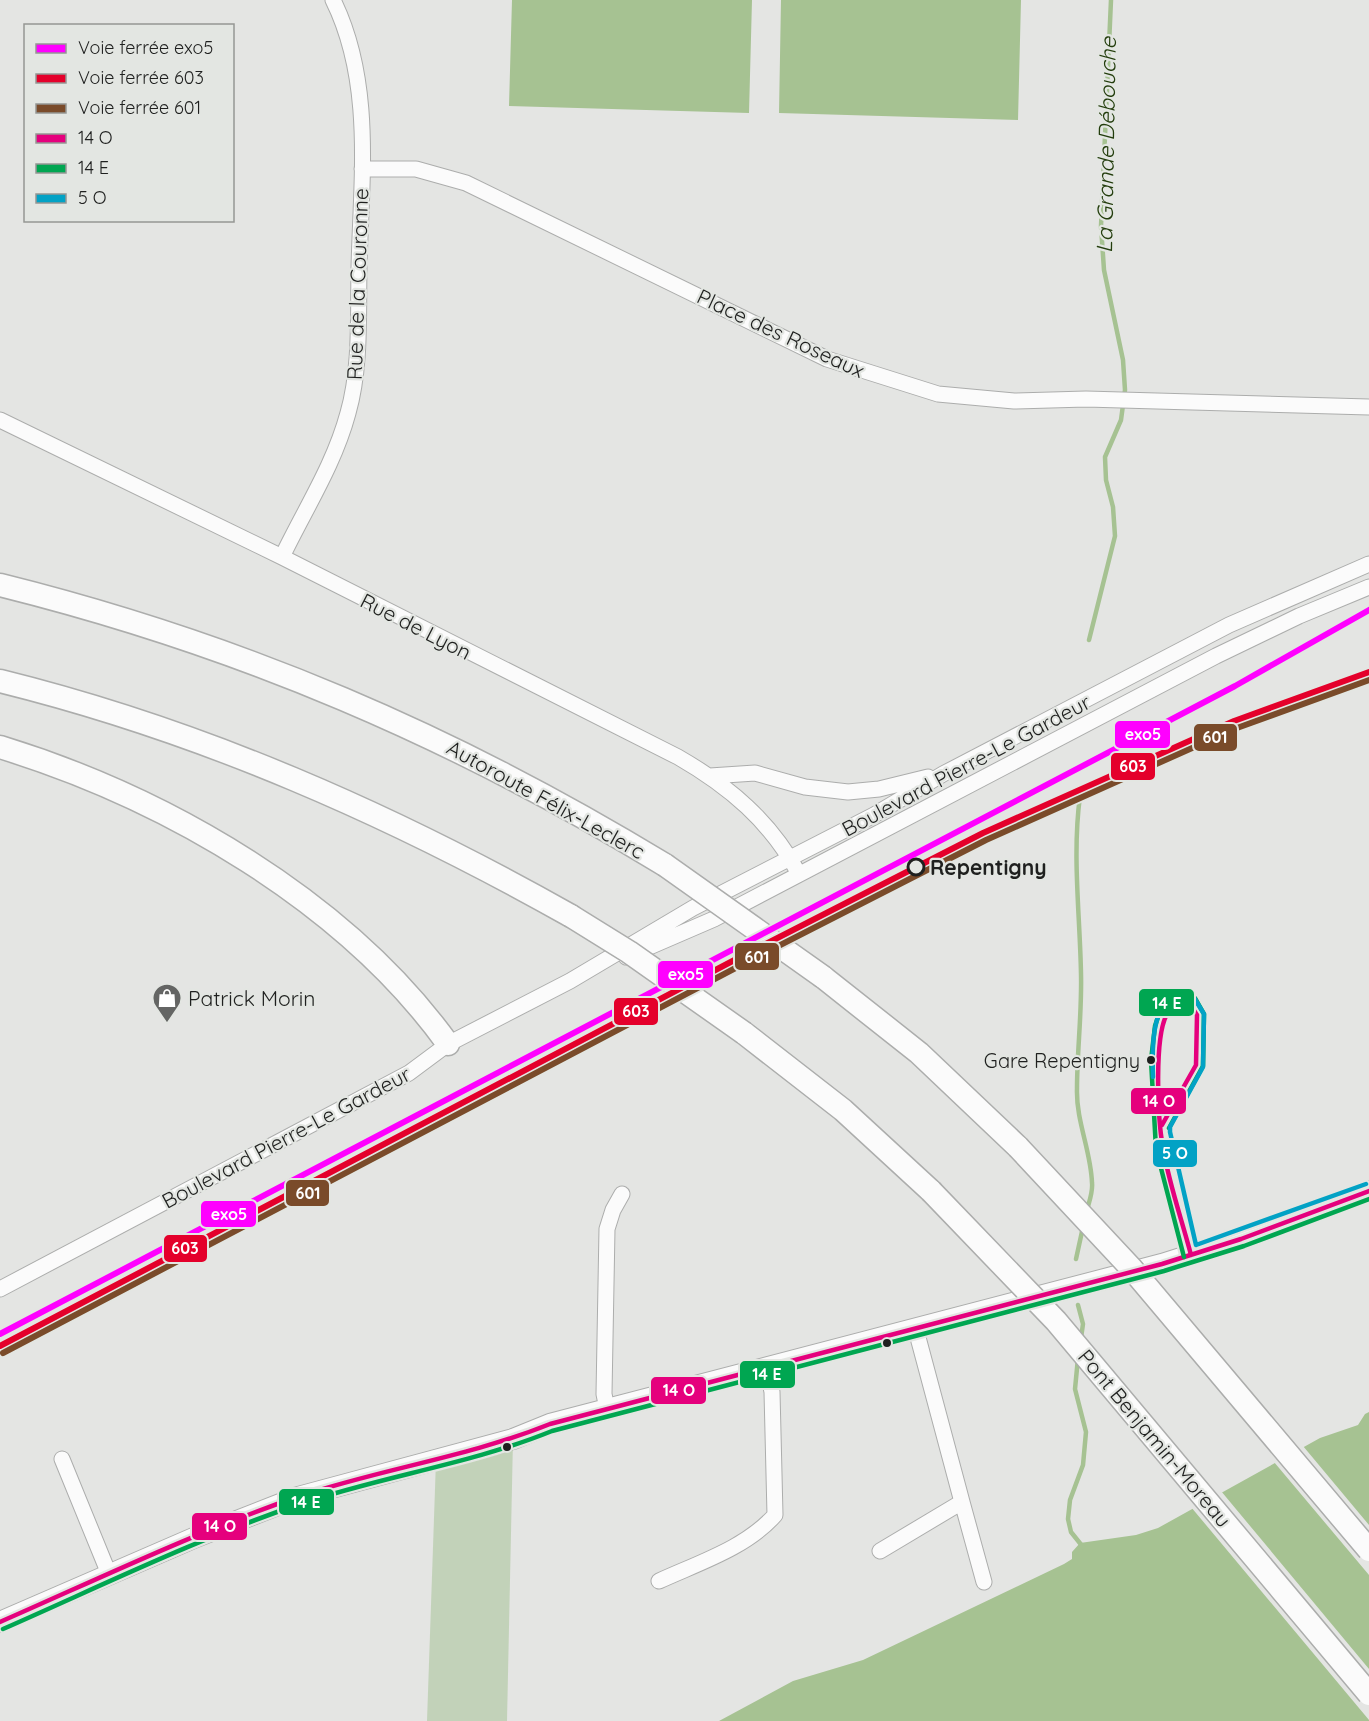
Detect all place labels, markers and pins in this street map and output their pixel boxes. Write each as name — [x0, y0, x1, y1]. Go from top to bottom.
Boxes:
place label: Repentigny — [930, 854, 1047, 880]
marker: Repentigny — [907, 858, 925, 876]
shop icon: Patrick Morin — [151, 982, 183, 1024]
place label: Patrick Morin — [188, 985, 315, 1011]
place label: Gare Repentigny — [984, 1048, 1140, 1073]
marker: Gare Repentigny — [1145, 1054, 1157, 1066]
unlabelled marker — [881, 1337, 893, 1349]
unlabelled marker — [501, 1441, 513, 1453]

